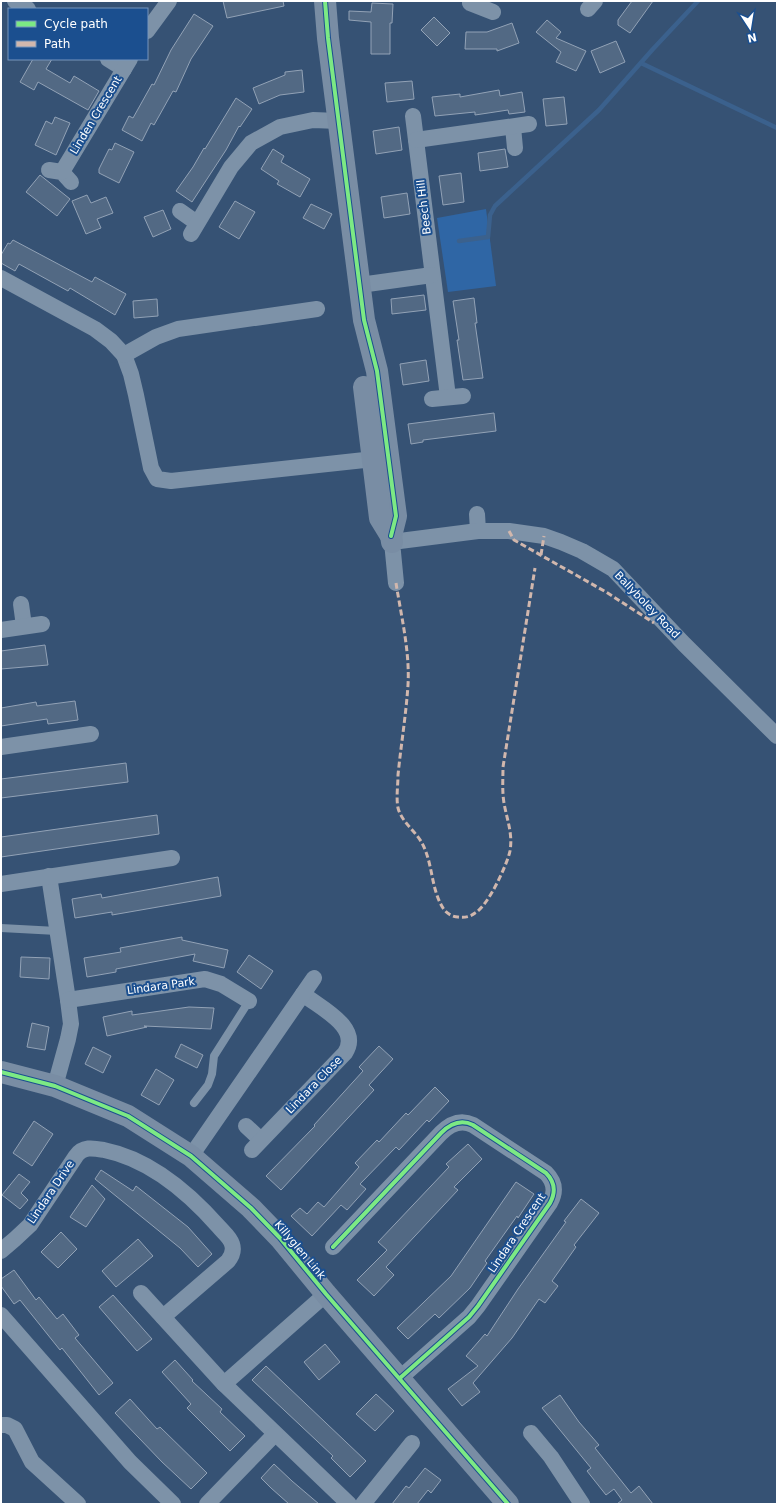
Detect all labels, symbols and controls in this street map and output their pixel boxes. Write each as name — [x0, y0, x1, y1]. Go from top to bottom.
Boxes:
legend — [8, 8, 148, 60]
north arrow — [730, 8, 770, 48]
text: Cycle path — [44, 17, 108, 31]
text: N — [746, 30, 758, 45]
text: Path — [44, 37, 70, 51]
street label: Linden Crescent — [68, 73, 125, 156]
street label: Beech Hill — [414, 179, 434, 235]
street label: Ballyboley Road — [612, 569, 682, 641]
street label: Lindara Park — [126, 975, 196, 997]
street label: Lindara Close — [283, 1053, 345, 1116]
street label: Lindara Drive — [25, 1158, 77, 1226]
street label: Lindara Crescent — [486, 1190, 549, 1275]
street label: Killyglen Link — [272, 1218, 329, 1282]

